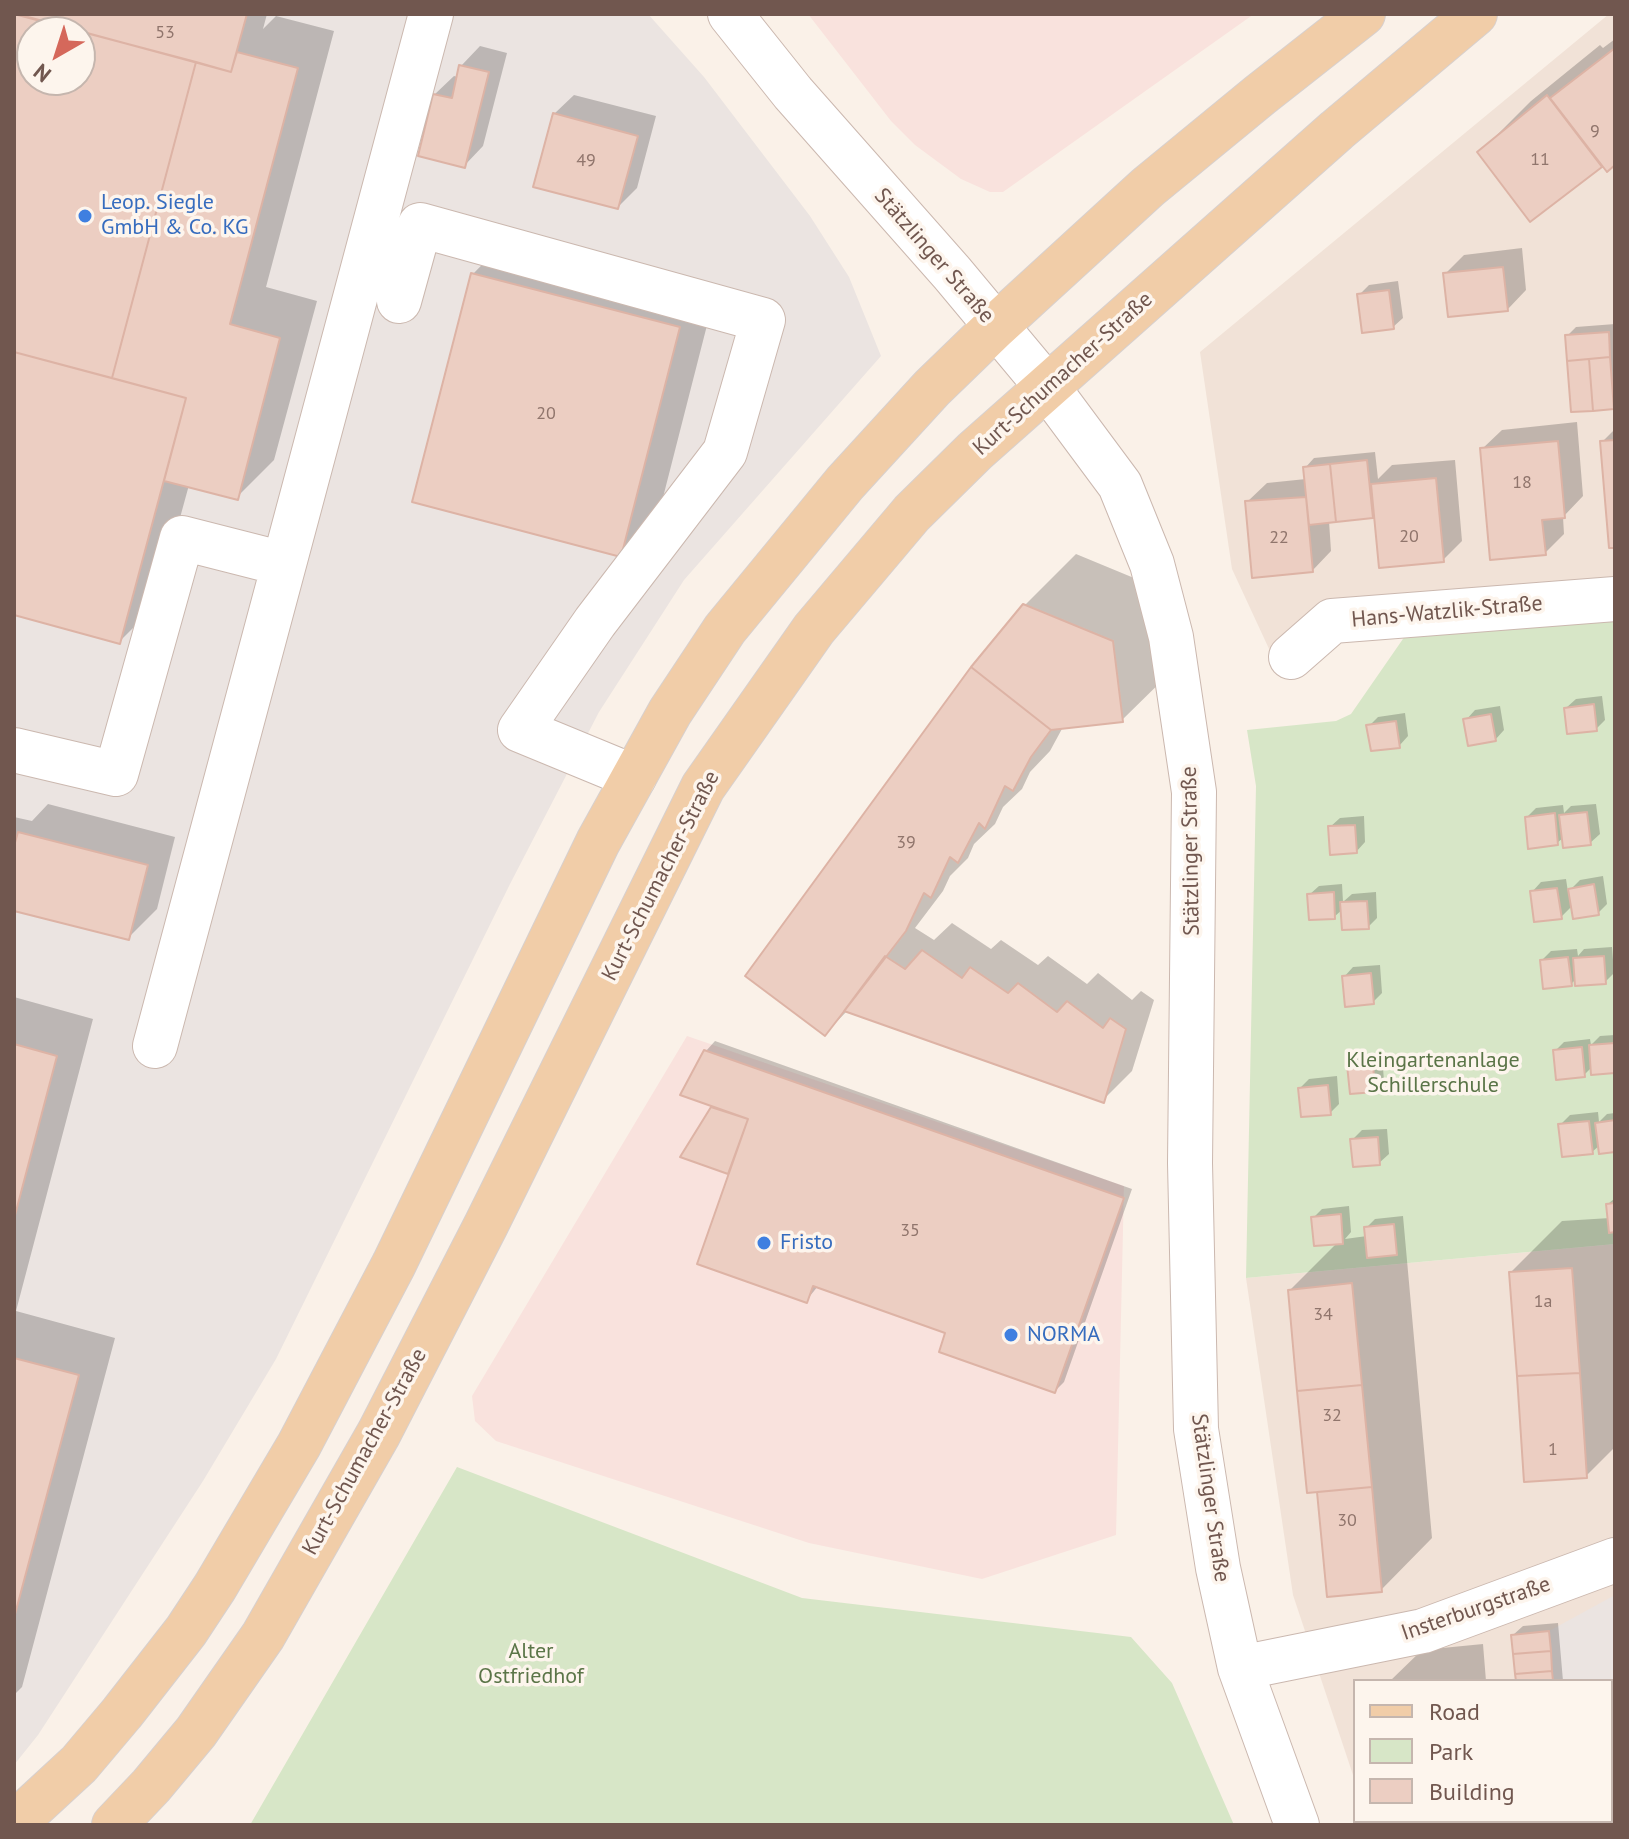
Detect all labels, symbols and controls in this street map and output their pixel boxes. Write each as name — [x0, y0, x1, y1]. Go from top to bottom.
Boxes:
north arrow — [16, 16, 96, 96]
house number: 53 — [155, 22, 175, 44]
text: N — [28, 58, 57, 89]
house number: 9 — [1590, 121, 1600, 143]
house number: 11 — [1530, 149, 1550, 171]
house number: 49 — [576, 150, 596, 172]
street label: Stätzlinger Straße — [868, 183, 1000, 329]
place label: Leop. Siegle GmbH & Co. KG — [101, 190, 248, 242]
marker: Leop. Siegle GmbH & Co. KG — [76, 207, 94, 225]
street label: Kurt-Schumacher-Straße — [968, 287, 1158, 461]
house number: 20 — [536, 403, 556, 425]
house number: 18 — [1512, 472, 1532, 494]
house number: 20 — [1399, 526, 1419, 548]
house number: 22 — [1269, 527, 1289, 549]
street label: Hans-Watzlik-Straße — [1350, 590, 1544, 634]
street label: Stätzlinger Straße — [1176, 766, 1206, 936]
street label: Kurt-Schumacher-Straße — [597, 767, 725, 985]
house number: 39 — [896, 832, 916, 854]
park label: Kleingartenanlage Schillerschule — [1346, 1048, 1520, 1100]
house number: 35 — [900, 1220, 920, 1242]
place label: Fristo — [780, 1230, 833, 1256]
marker: Fristo — [755, 1234, 773, 1252]
house number: 1a — [1534, 1291, 1552, 1313]
house number: 34 — [1313, 1304, 1333, 1326]
place label: NORMA — [1027, 1322, 1100, 1348]
marker: NORMA — [1002, 1326, 1020, 1344]
street label: Kurt-Schumacher-Straße — [297, 1344, 433, 1560]
house number: 32 — [1322, 1405, 1342, 1427]
street label: Stätzlinger Straße — [1185, 1412, 1235, 1584]
house number: 1 — [1548, 1439, 1558, 1461]
house number: 30 — [1337, 1510, 1357, 1532]
street label: Insterburgstraße — [1398, 1571, 1554, 1647]
park label: Alter Ostfriedhof — [478, 1639, 584, 1690]
legend — [1353, 1679, 1613, 1823]
text: Road — [1429, 1696, 1480, 1727]
text: Park — [1429, 1736, 1473, 1767]
text: Building — [1429, 1776, 1515, 1807]

